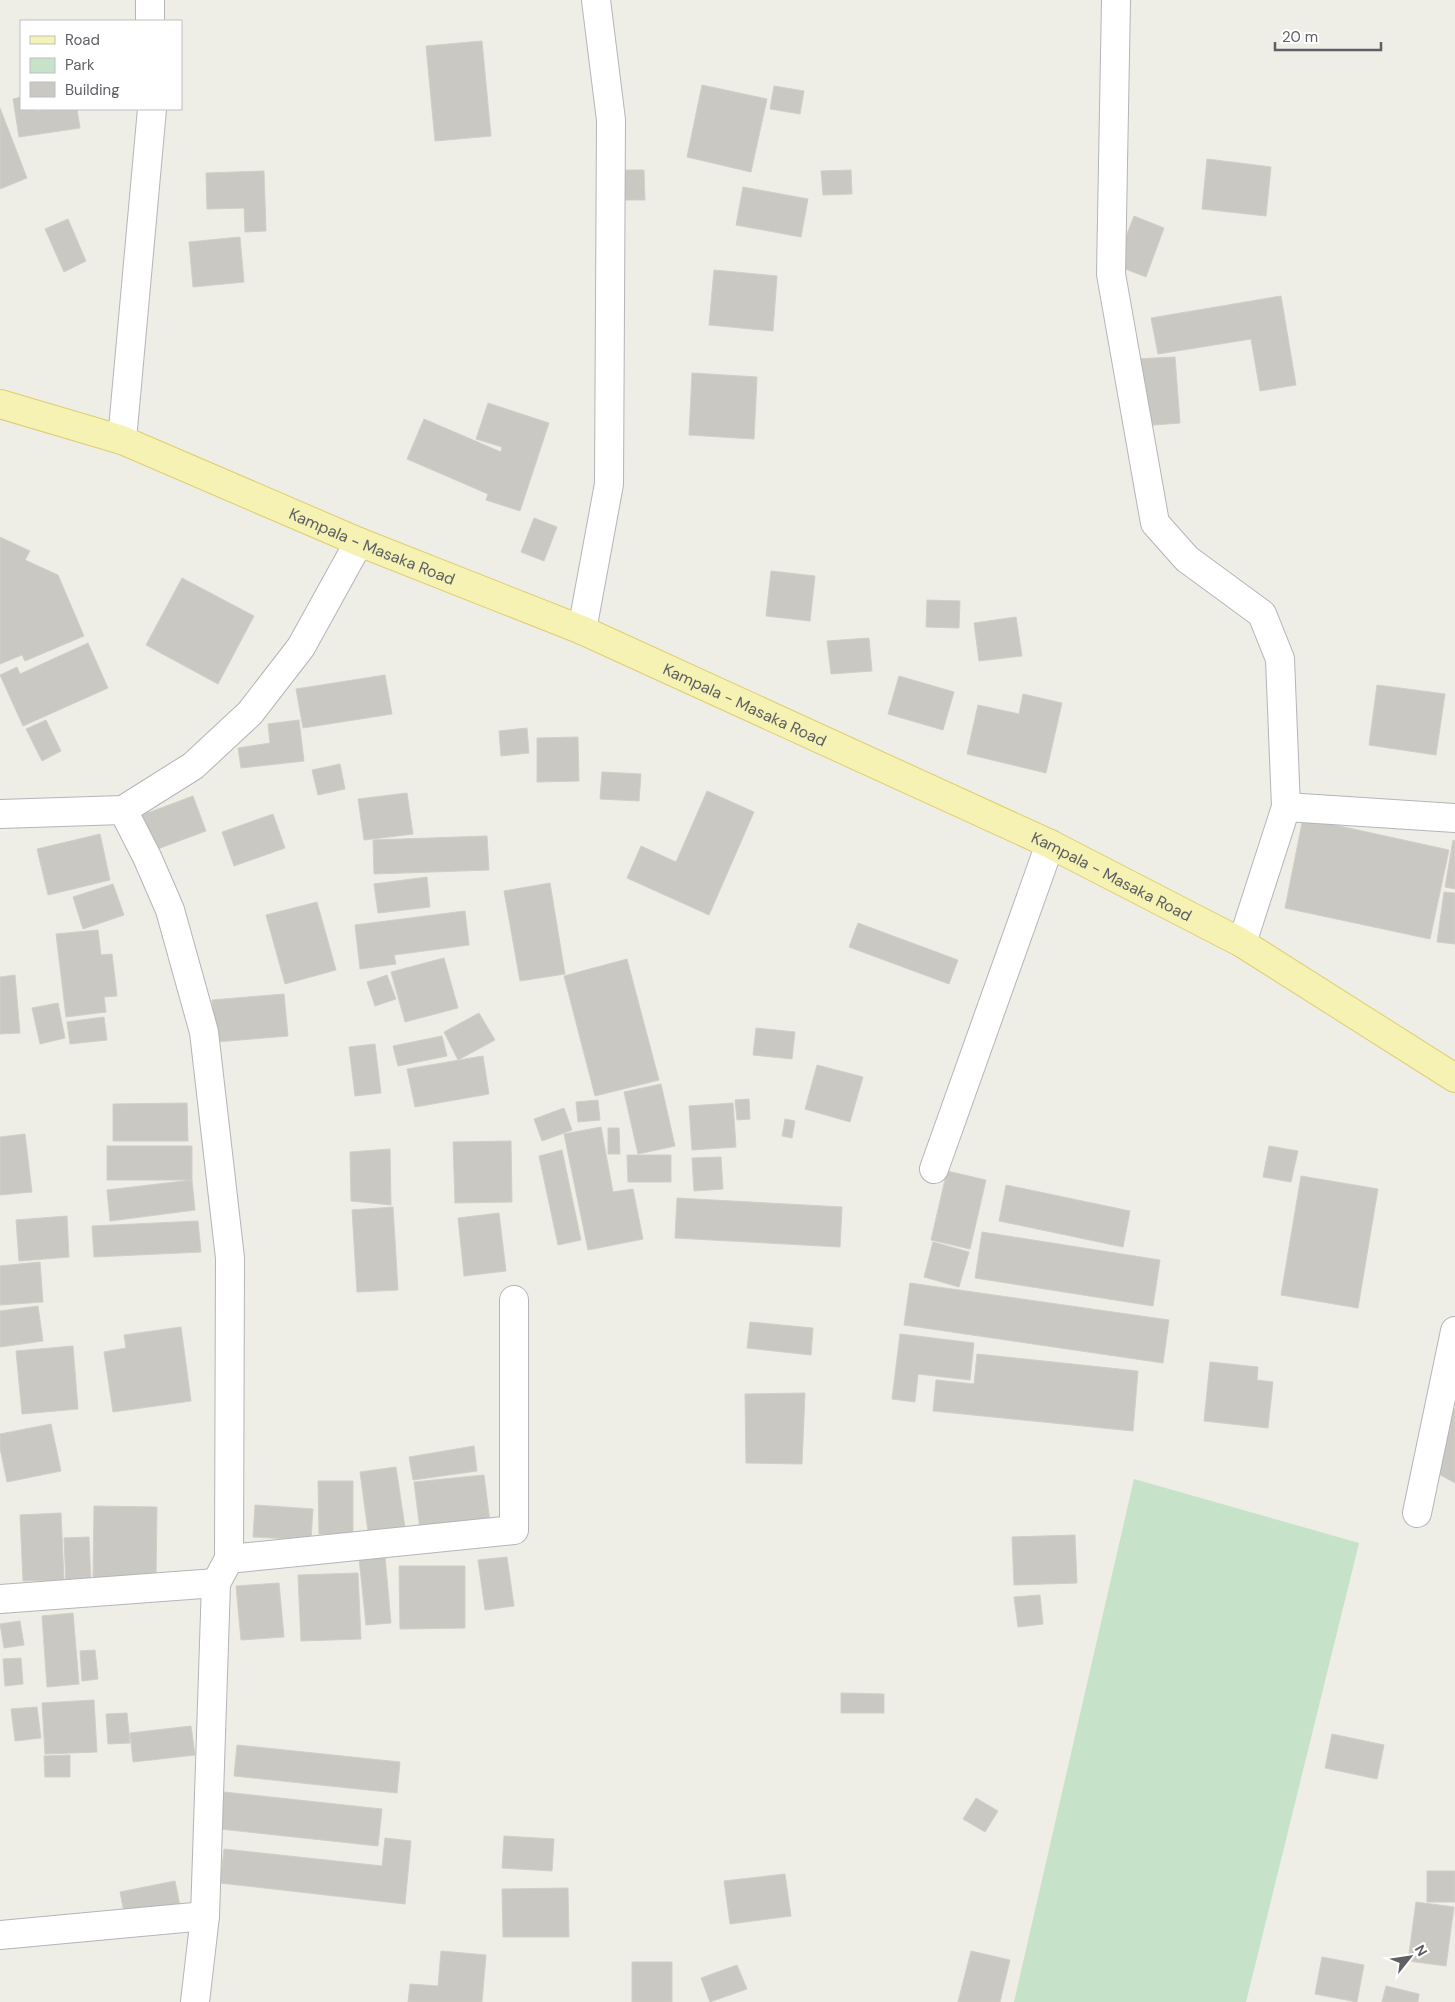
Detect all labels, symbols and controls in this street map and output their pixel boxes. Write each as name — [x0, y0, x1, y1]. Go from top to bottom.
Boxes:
legend — [20, 20, 182, 110]
scale bar — [1275, 20, 1381, 52]
text: 20 m — [1282, 27, 1318, 47]
text: Road — [65, 30, 100, 50]
text: Park — [65, 55, 95, 75]
text: Building — [65, 80, 120, 100]
street label: Kampala - Masaka Road — [286, 503, 458, 589]
street label: Kampala - Masaka Road — [660, 658, 830, 751]
street label: Kampala - Masaka Road — [1028, 826, 1195, 926]
north arrow — [1385, 1932, 1435, 1982]
text: N — [1411, 1942, 1432, 1959]

